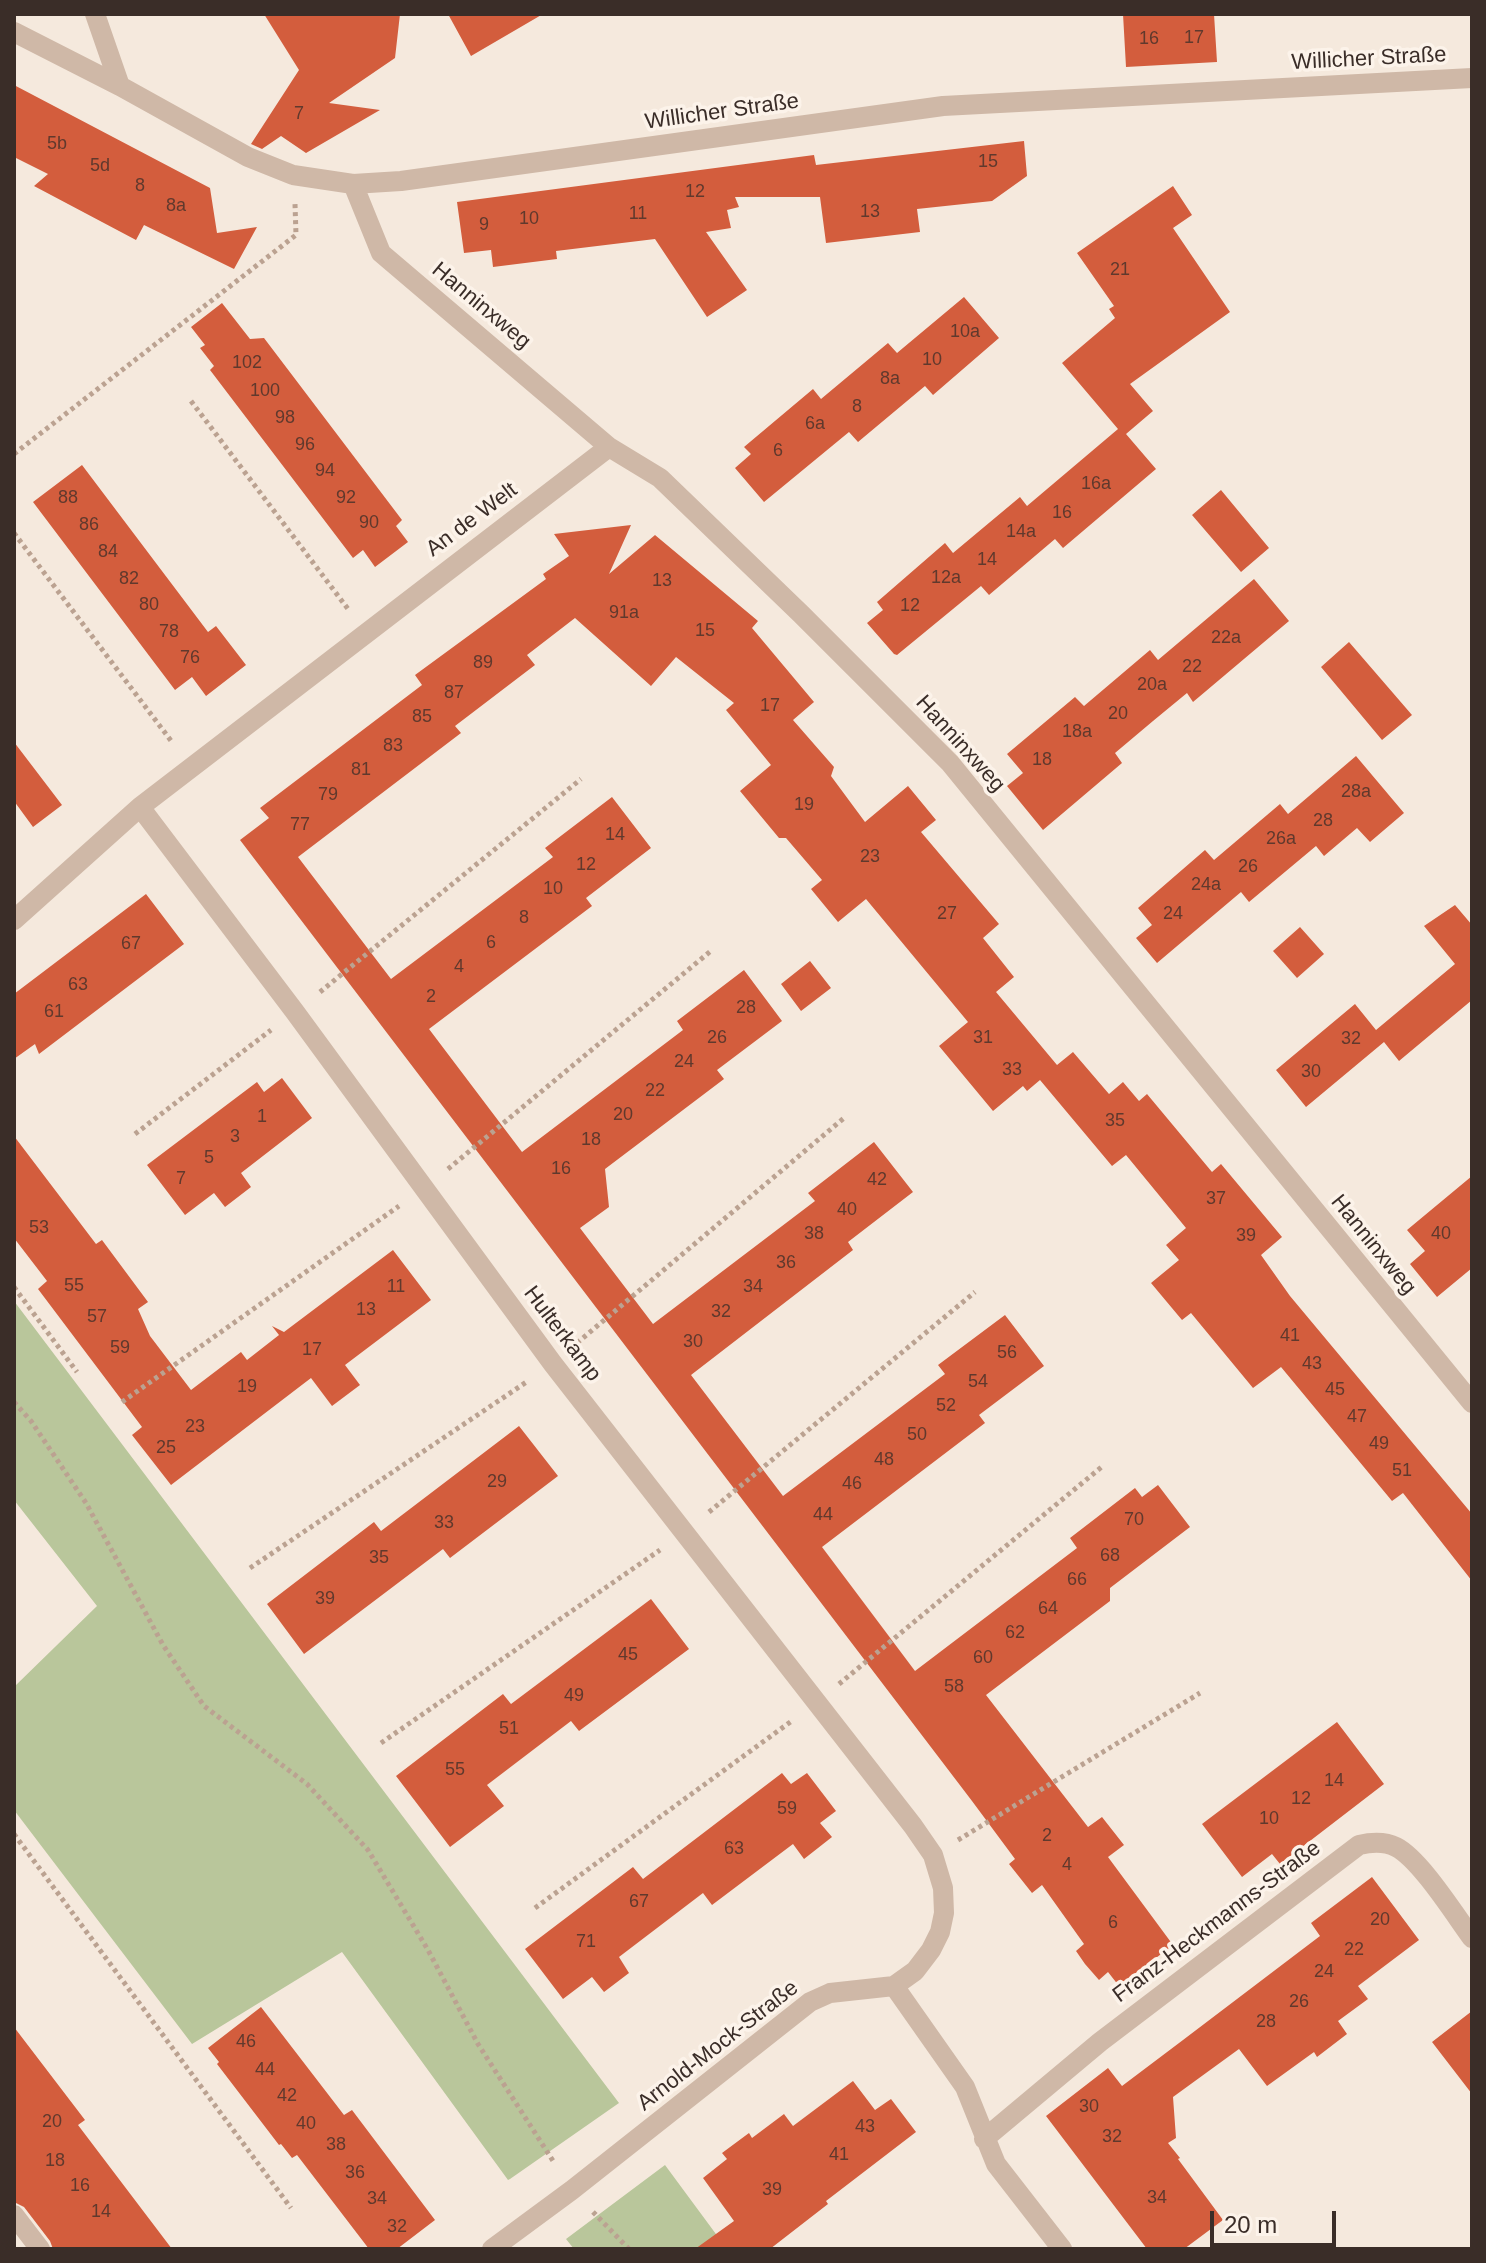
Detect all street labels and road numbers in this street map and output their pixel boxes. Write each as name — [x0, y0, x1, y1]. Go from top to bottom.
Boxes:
street label: Willicher Straße — [1291, 42, 1447, 76]
street label: Willicher Straße — [643, 88, 801, 136]
street label: Hanninxweg — [426, 257, 536, 355]
street label: An de Welt — [421, 477, 523, 563]
street label: Hanninxweg — [910, 690, 1010, 798]
street label: Hanninxweg — [1325, 1190, 1421, 1300]
street label: Hulterkamp — [518, 1281, 606, 1387]
street label: Franz-Heckmanns-Straße — [1108, 1835, 1326, 2009]
street label: Arnold-Mock-Straße — [632, 1975, 804, 2117]

